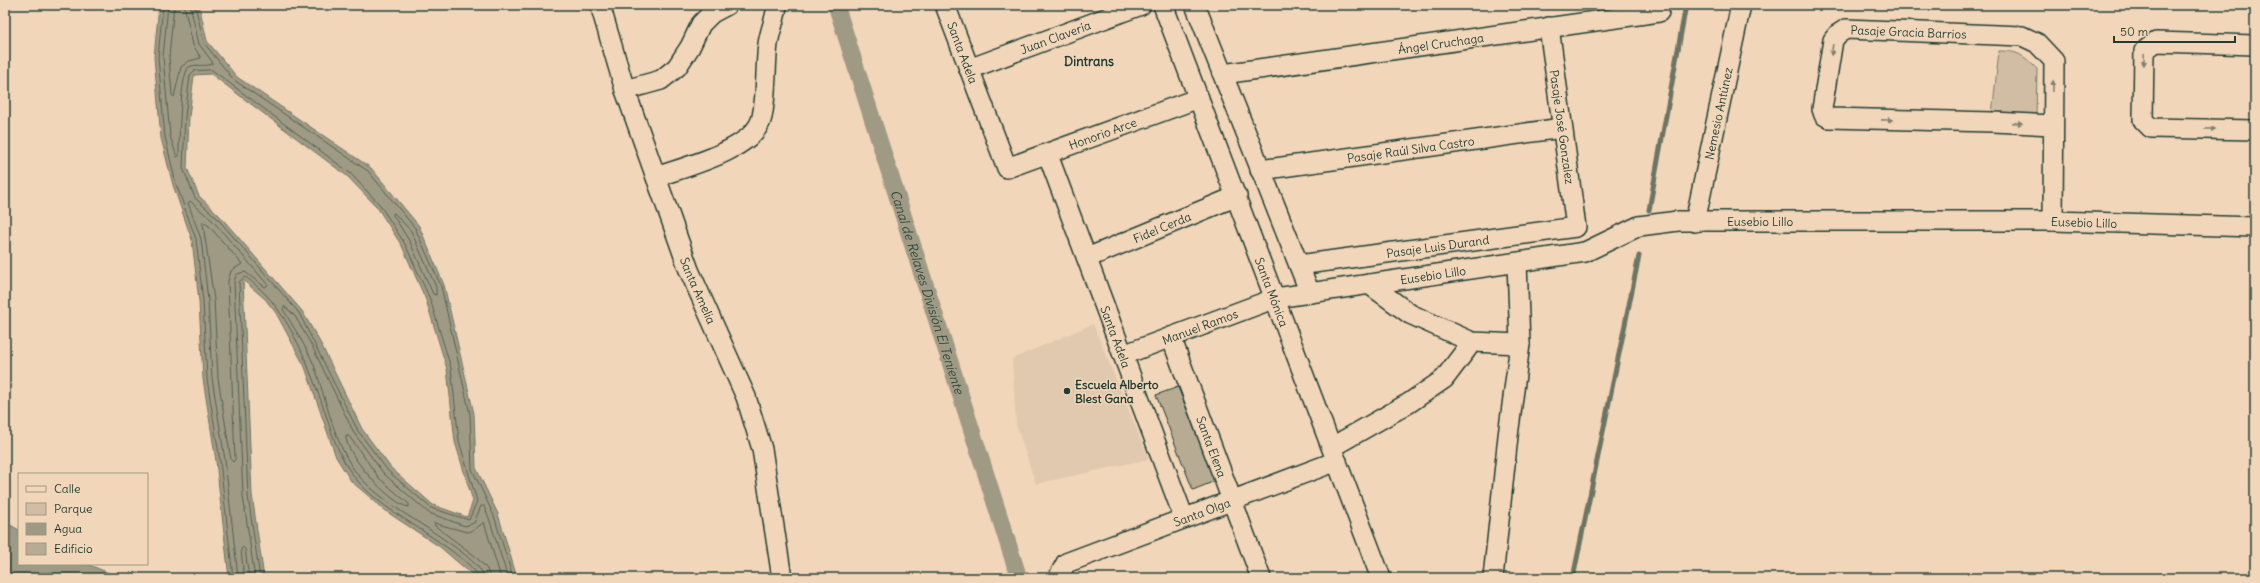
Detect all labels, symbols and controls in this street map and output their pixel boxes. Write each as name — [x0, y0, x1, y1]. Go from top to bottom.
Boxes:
street label: Juan Clavería — [1018, 17, 1093, 57]
scale bar — [2114, 18, 2235, 44]
street label: Santa Adela — [945, 20, 982, 86]
street label: Pasaje Gracia Barrios — [1850, 22, 1967, 41]
text: 50 m — [2120, 24, 2149, 39]
street label: Ángel Cruchaga — [1397, 29, 1485, 57]
one-way arrow — [1828, 44, 1834, 56]
district label: Dintrans — [1064, 53, 1114, 70]
one-way arrow — [2141, 54, 2147, 67]
street label: Nemesio Antúnez — [1701, 66, 1735, 161]
street label: Pasaje José Gonzalez — [1547, 69, 1577, 185]
one-way arrow — [2050, 79, 2056, 92]
street label: Honorio Arce — [1066, 114, 1138, 152]
one-way arrow — [1881, 116, 1893, 123]
one-way arrow — [2011, 120, 2023, 127]
one-way arrow — [2204, 126, 2217, 132]
street label: Pasaje Raúl Silva Castro — [1346, 133, 1475, 165]
water label: Canal de Relaves División El Teniente — [887, 188, 968, 397]
street label: Fidel Cerda — [1131, 208, 1193, 246]
street label: Eusebio Lillo — [2051, 213, 2118, 230]
street label: Eusebio Lillo — [1727, 214, 1793, 229]
street label: Pasaje Luis Durand — [1385, 231, 1490, 260]
street label: Santa Amelia — [678, 255, 720, 326]
street label: Santa Mónica — [1252, 255, 1292, 329]
street label: Eusebio Lillo — [1399, 262, 1467, 287]
street label: Santa Adela — [1098, 304, 1135, 370]
street label: Manuel Ramos — [1160, 305, 1240, 347]
place label: Escuela Alberto Blest Gana — [1075, 377, 1159, 406]
marker: Escuela Alberto Blest Gana — [1062, 386, 1072, 396]
street label: Santa Elena — [1194, 414, 1230, 479]
legend — [18, 473, 148, 565]
text: Calle — [54, 481, 81, 496]
street label: Santa Olga — [1171, 494, 1232, 529]
text: Parque — [54, 501, 93, 516]
text: Agua — [54, 521, 82, 536]
text: Edificio — [54, 541, 93, 556]

